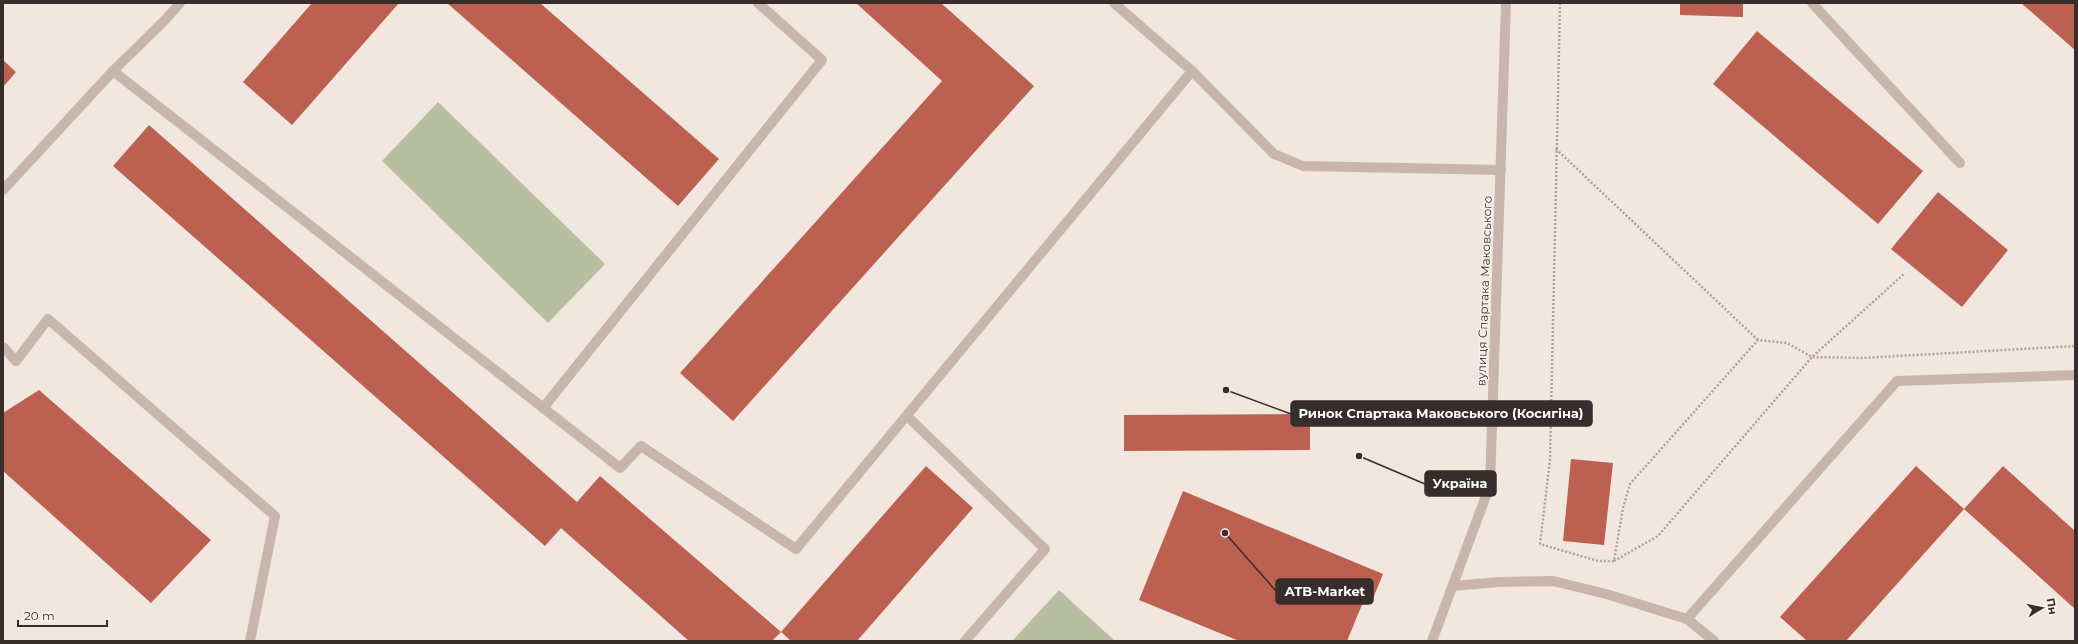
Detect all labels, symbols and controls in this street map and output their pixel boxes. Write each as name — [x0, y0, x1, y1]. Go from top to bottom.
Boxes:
street label: вулиця Спартака Маковського — [1473, 195, 1495, 387]
callout: Ринок Спартака Маковського (Косигіна) — [1291, 401, 1592, 426]
text: Ринок Спартака Маковського (Косигіна) — [1299, 405, 1583, 421]
callout: Україна — [1425, 471, 1496, 496]
text: Україна — [1433, 475, 1488, 491]
callout: ATB-Market — [1276, 579, 1373, 604]
text: ATB-Market — [1284, 583, 1366, 599]
north arrow — [2022, 588, 2062, 628]
text: Пн — [2044, 597, 2060, 616]
scale bar — [18, 602, 107, 628]
text: 20 m — [24, 608, 55, 623]

